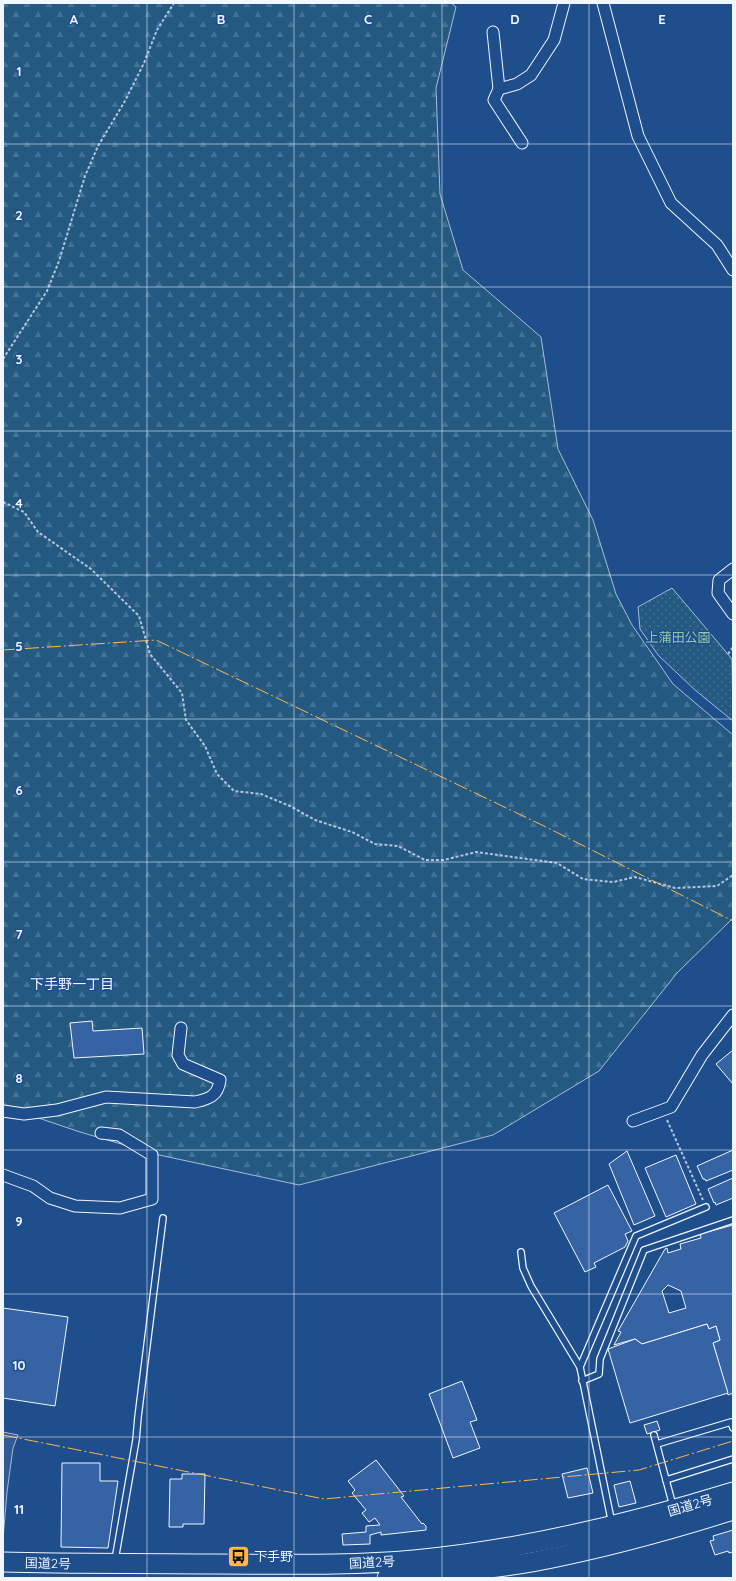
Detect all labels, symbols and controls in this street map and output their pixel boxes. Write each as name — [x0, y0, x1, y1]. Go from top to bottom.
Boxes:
text: A — [70, 11, 79, 27]
text: B — [217, 11, 225, 27]
text: C — [364, 11, 372, 27]
text: D — [510, 11, 520, 27]
text: E — [658, 11, 666, 27]
text: 1 — [16, 63, 22, 79]
text: 2 — [15, 207, 23, 223]
text: 3 — [16, 351, 23, 367]
text: 4 — [15, 495, 23, 511]
park label: 上蒲田公園 — [645, 629, 711, 645]
text: 5 — [15, 638, 23, 654]
text: 6 — [15, 782, 23, 798]
text: 7 — [15, 926, 23, 942]
district label: 下手野一丁目 — [30, 975, 114, 993]
text: 8 — [15, 1070, 23, 1086]
text: 9 — [15, 1213, 23, 1229]
text: 10 — [12, 1357, 26, 1373]
street label: 国道2号 — [666, 1491, 714, 1519]
text: 11 — [14, 1501, 24, 1517]
bus stop icon: 下手野 — [225, 1543, 251, 1569]
place label: 下手野 — [254, 1548, 293, 1564]
street label: 国道2号 — [349, 1553, 395, 1571]
street label: 国道2号 — [25, 1555, 71, 1571]

